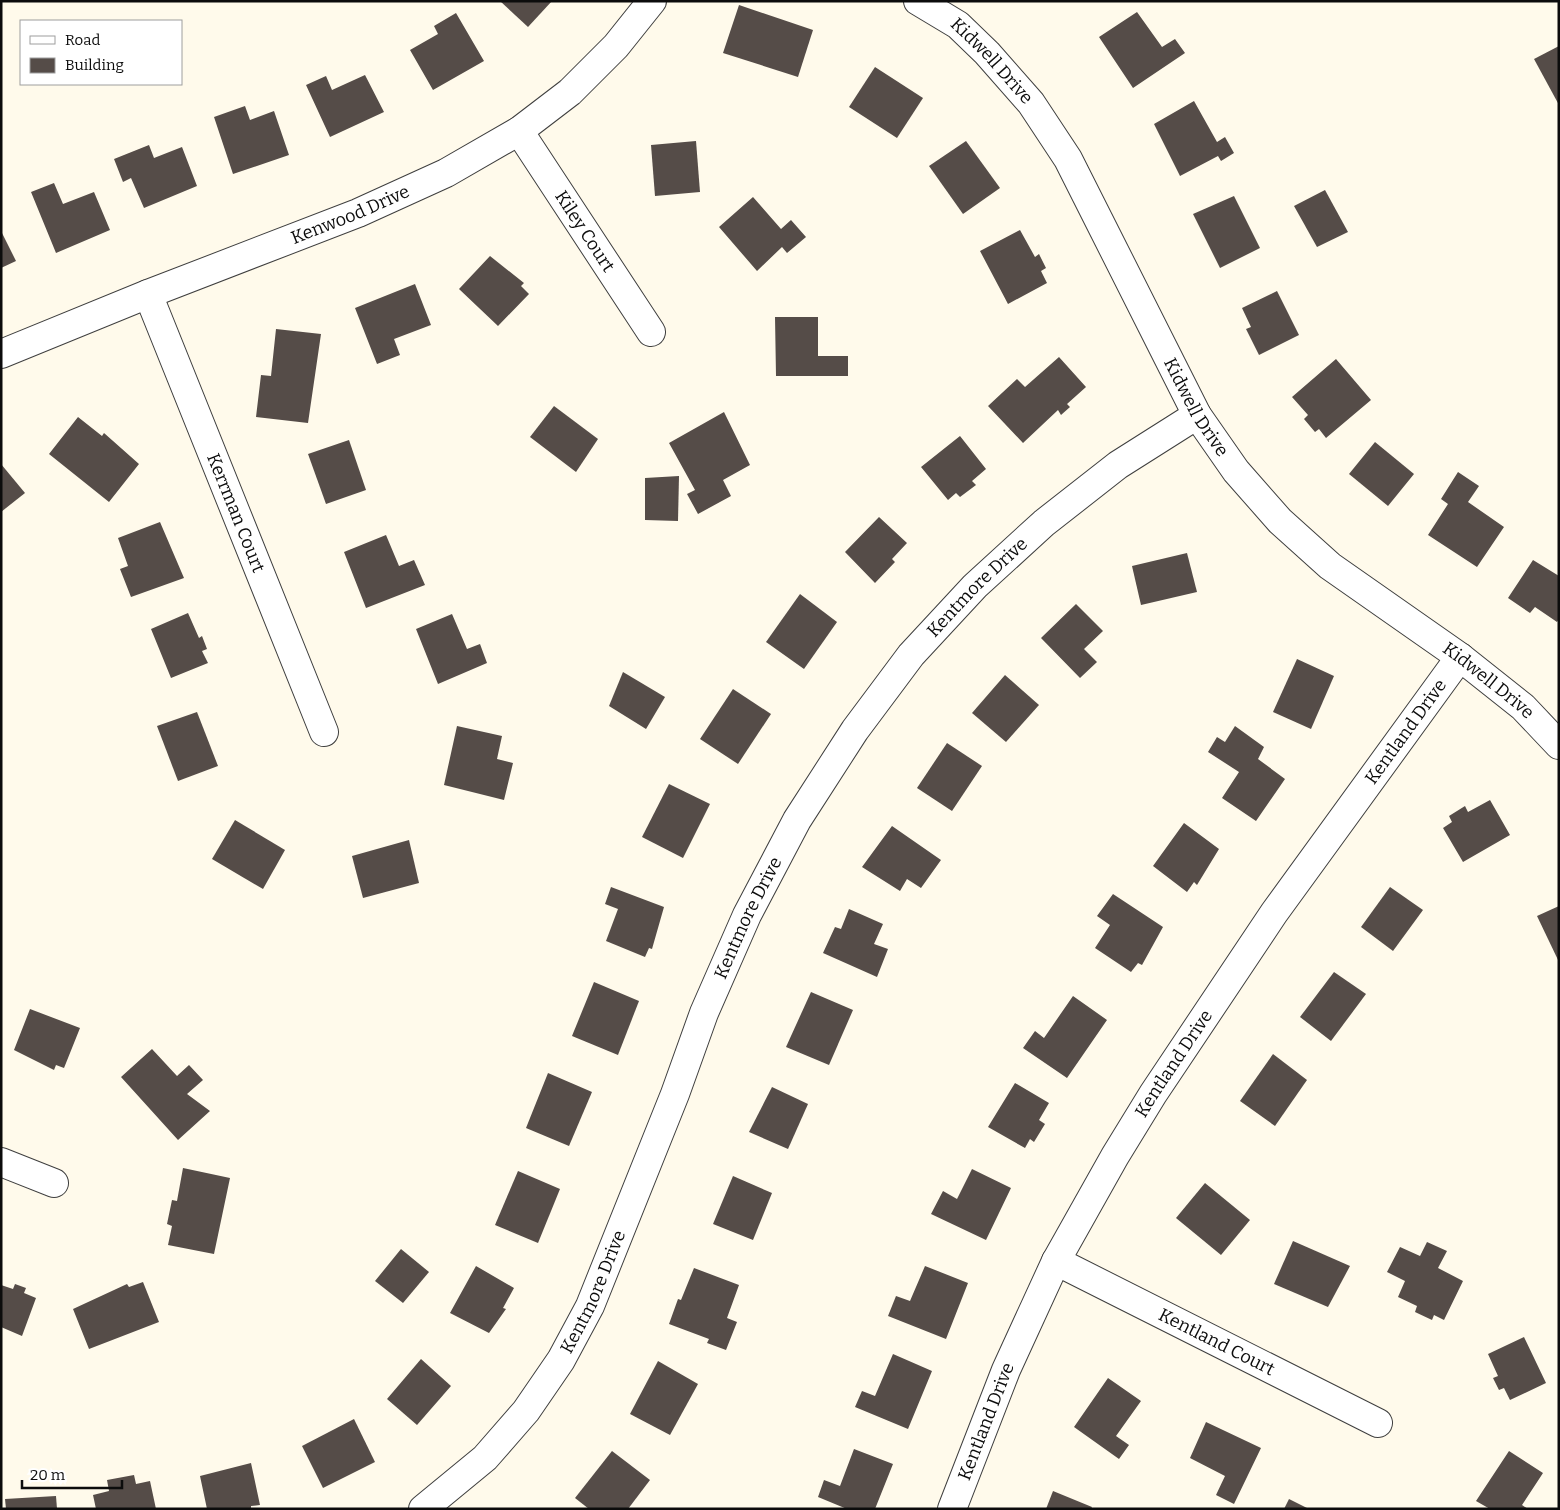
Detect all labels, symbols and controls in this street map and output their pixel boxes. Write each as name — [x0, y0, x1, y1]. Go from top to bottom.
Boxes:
street label: Kidwell Drive — [946, 13, 1038, 109]
legend — [20, 20, 182, 85]
text: Road — [65, 31, 100, 49]
text: Building — [65, 56, 124, 74]
street label: Kenwood Drive — [288, 180, 413, 249]
street label: Kiley Court — [550, 186, 620, 277]
street label: Kidwell Drive — [1159, 354, 1233, 461]
street label: Kerrman Court — [202, 450, 270, 576]
street label: Kentmore Drive — [922, 533, 1032, 642]
street label: Kidwell Drive — [1439, 637, 1539, 723]
street label: Kentland Drive — [1360, 675, 1451, 789]
street label: Kentmore Drive — [709, 853, 787, 982]
street label: Kentland Drive — [1130, 1006, 1217, 1121]
street label: Kentmore Drive — [556, 1227, 630, 1357]
street label: Kentland Court — [1155, 1303, 1279, 1381]
street label: Kentland Drive — [953, 1359, 1019, 1483]
scale bar — [22, 1458, 122, 1490]
text: 20 m — [30, 1466, 66, 1484]

